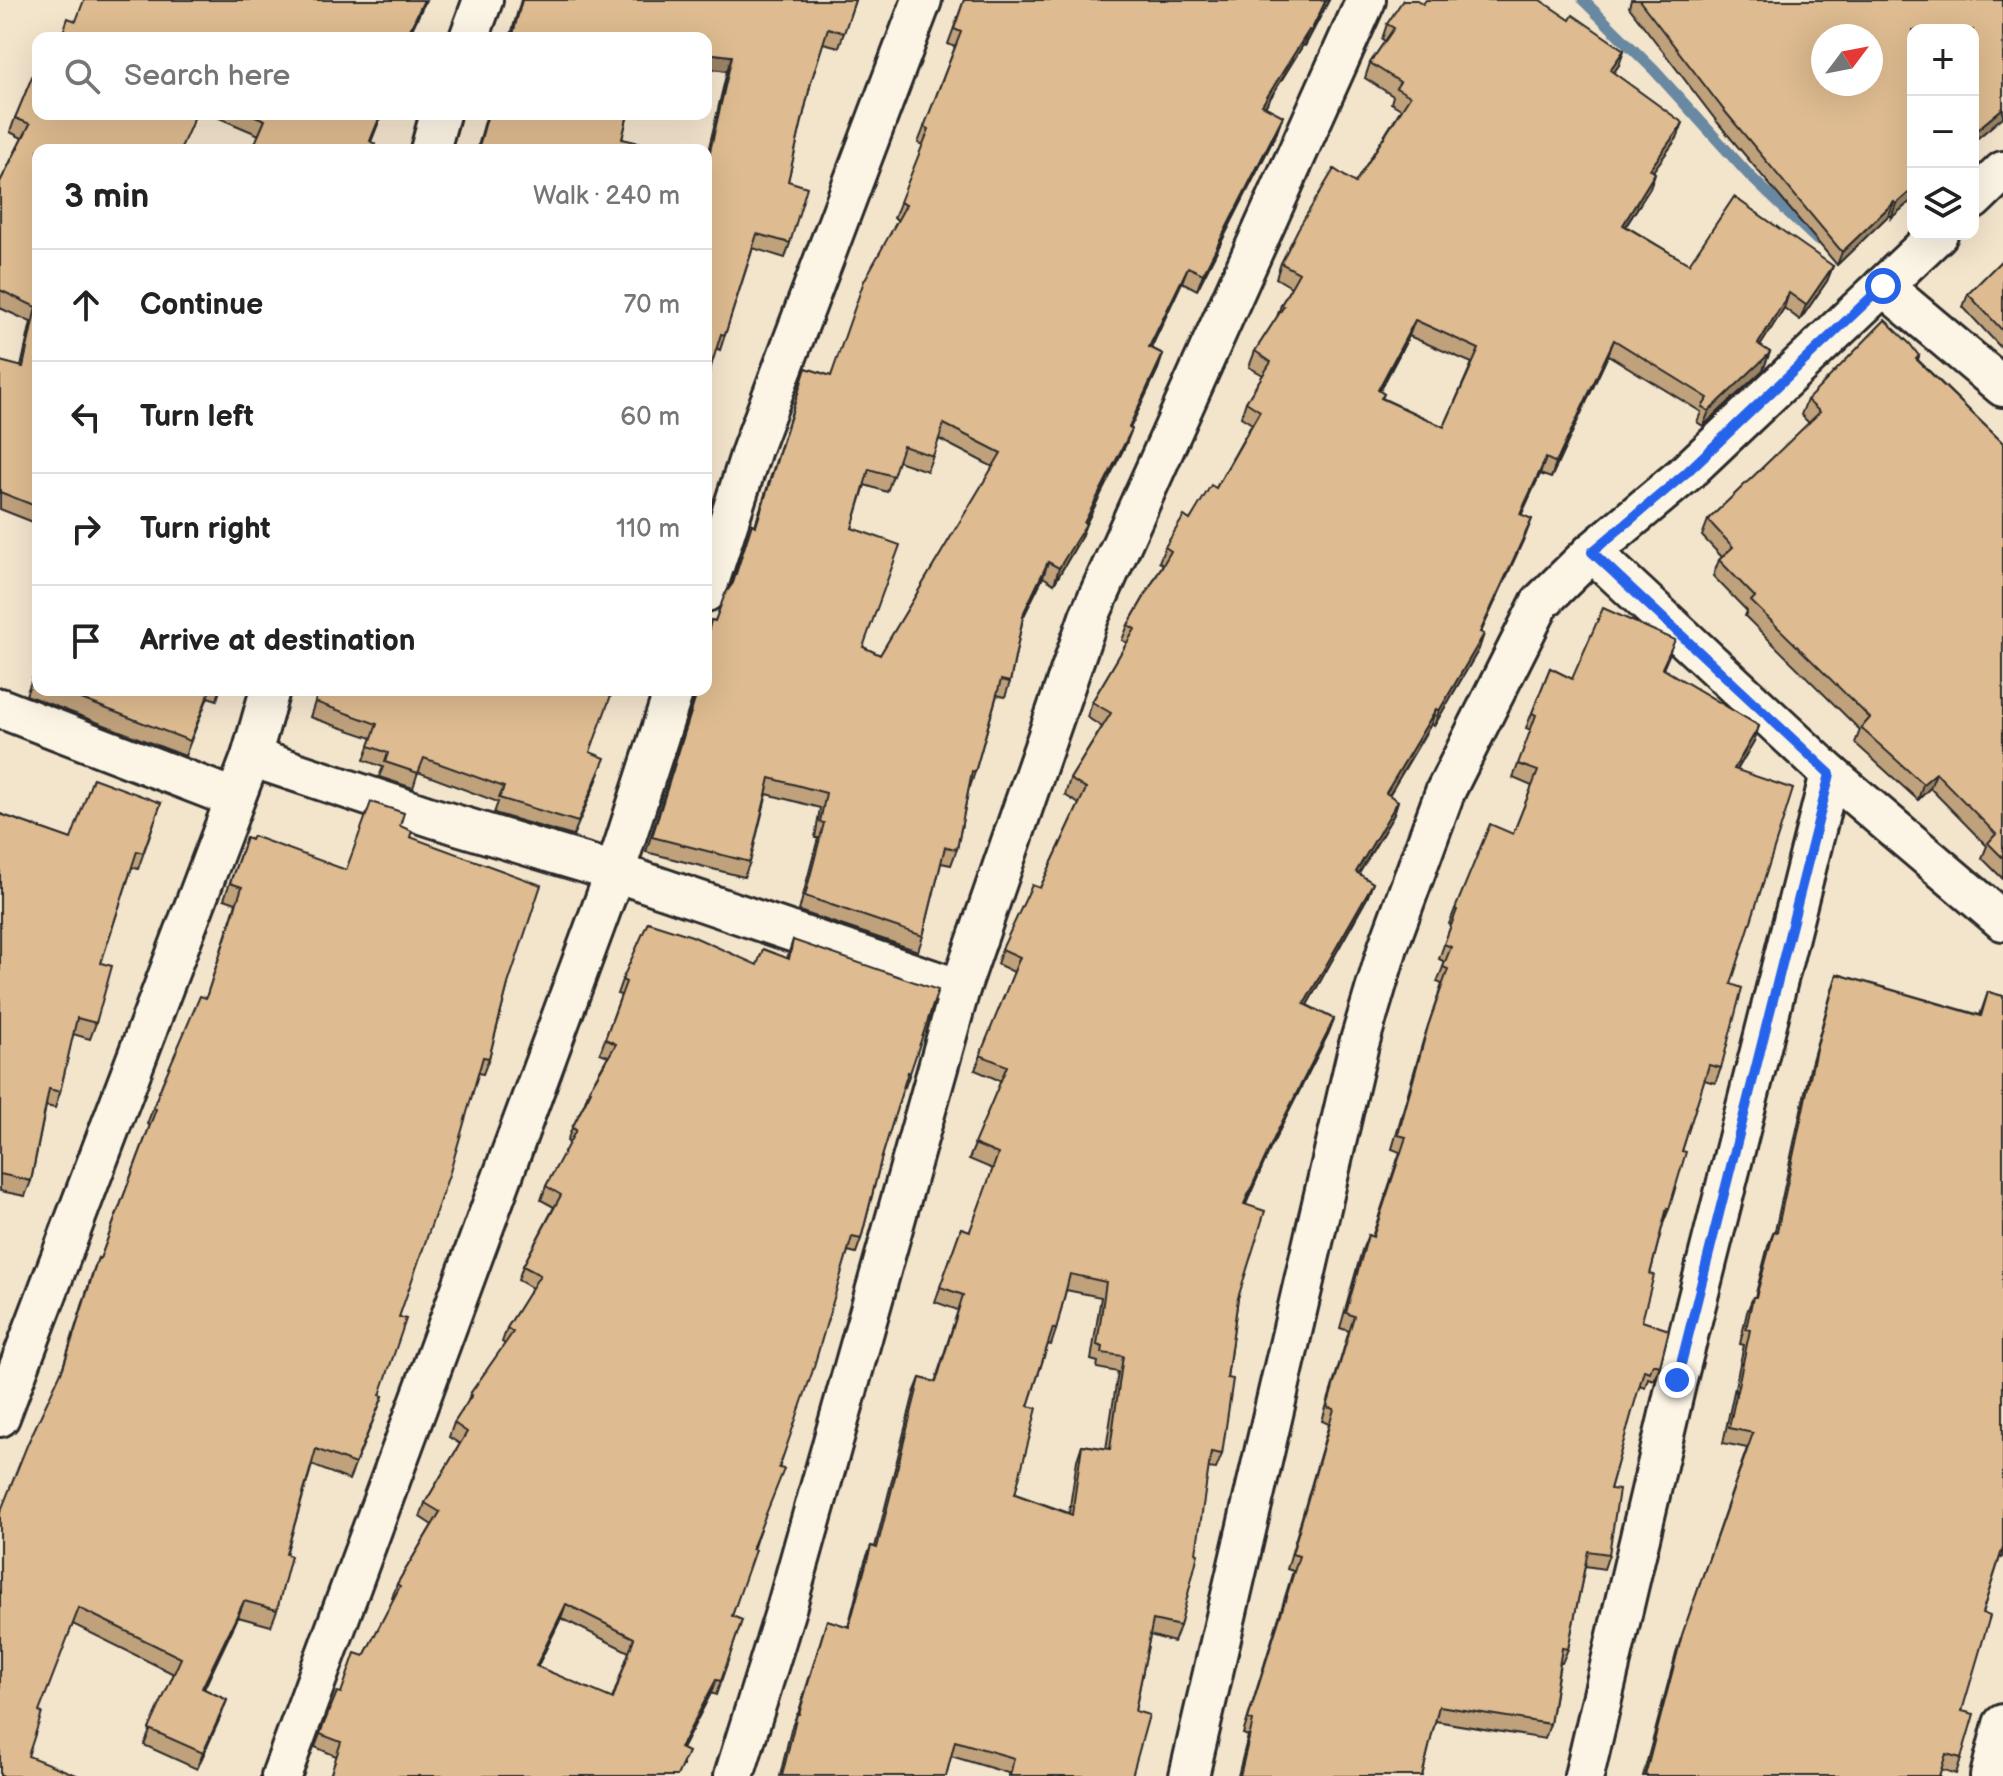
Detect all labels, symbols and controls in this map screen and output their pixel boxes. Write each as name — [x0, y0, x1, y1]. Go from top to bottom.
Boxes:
north arrow — [1811, 24, 1883, 96]
map controls — [1907, 24, 1979, 240]
button: + — [1907, 24, 1979, 96]
search box — [32, 32, 712, 120]
icon: search — [60, 54, 104, 98]
text: Search here — [124, 58, 290, 94]
button: − — [1907, 96, 1979, 168]
button: layers — [1907, 168, 1979, 240]
text: 3 min — [64, 176, 149, 217]
text: Walk · 240 m — [533, 181, 680, 212]
route start — [1865, 268, 1901, 304]
icon: ahead — [64, 283, 108, 327]
text: Continue — [140, 287, 263, 323]
text: 70 m — [623, 290, 680, 321]
icon: left — [64, 395, 108, 439]
text: Turn left — [140, 399, 254, 435]
text: 60 m — [620, 402, 680, 433]
icon: right — [64, 507, 108, 551]
text: Turn right — [140, 511, 271, 547]
text: 110 m — [616, 514, 680, 545]
icon: arrive — [64, 619, 108, 663]
text: Arrive at destination — [140, 623, 416, 659]
route end — [1659, 1362, 1695, 1398]

